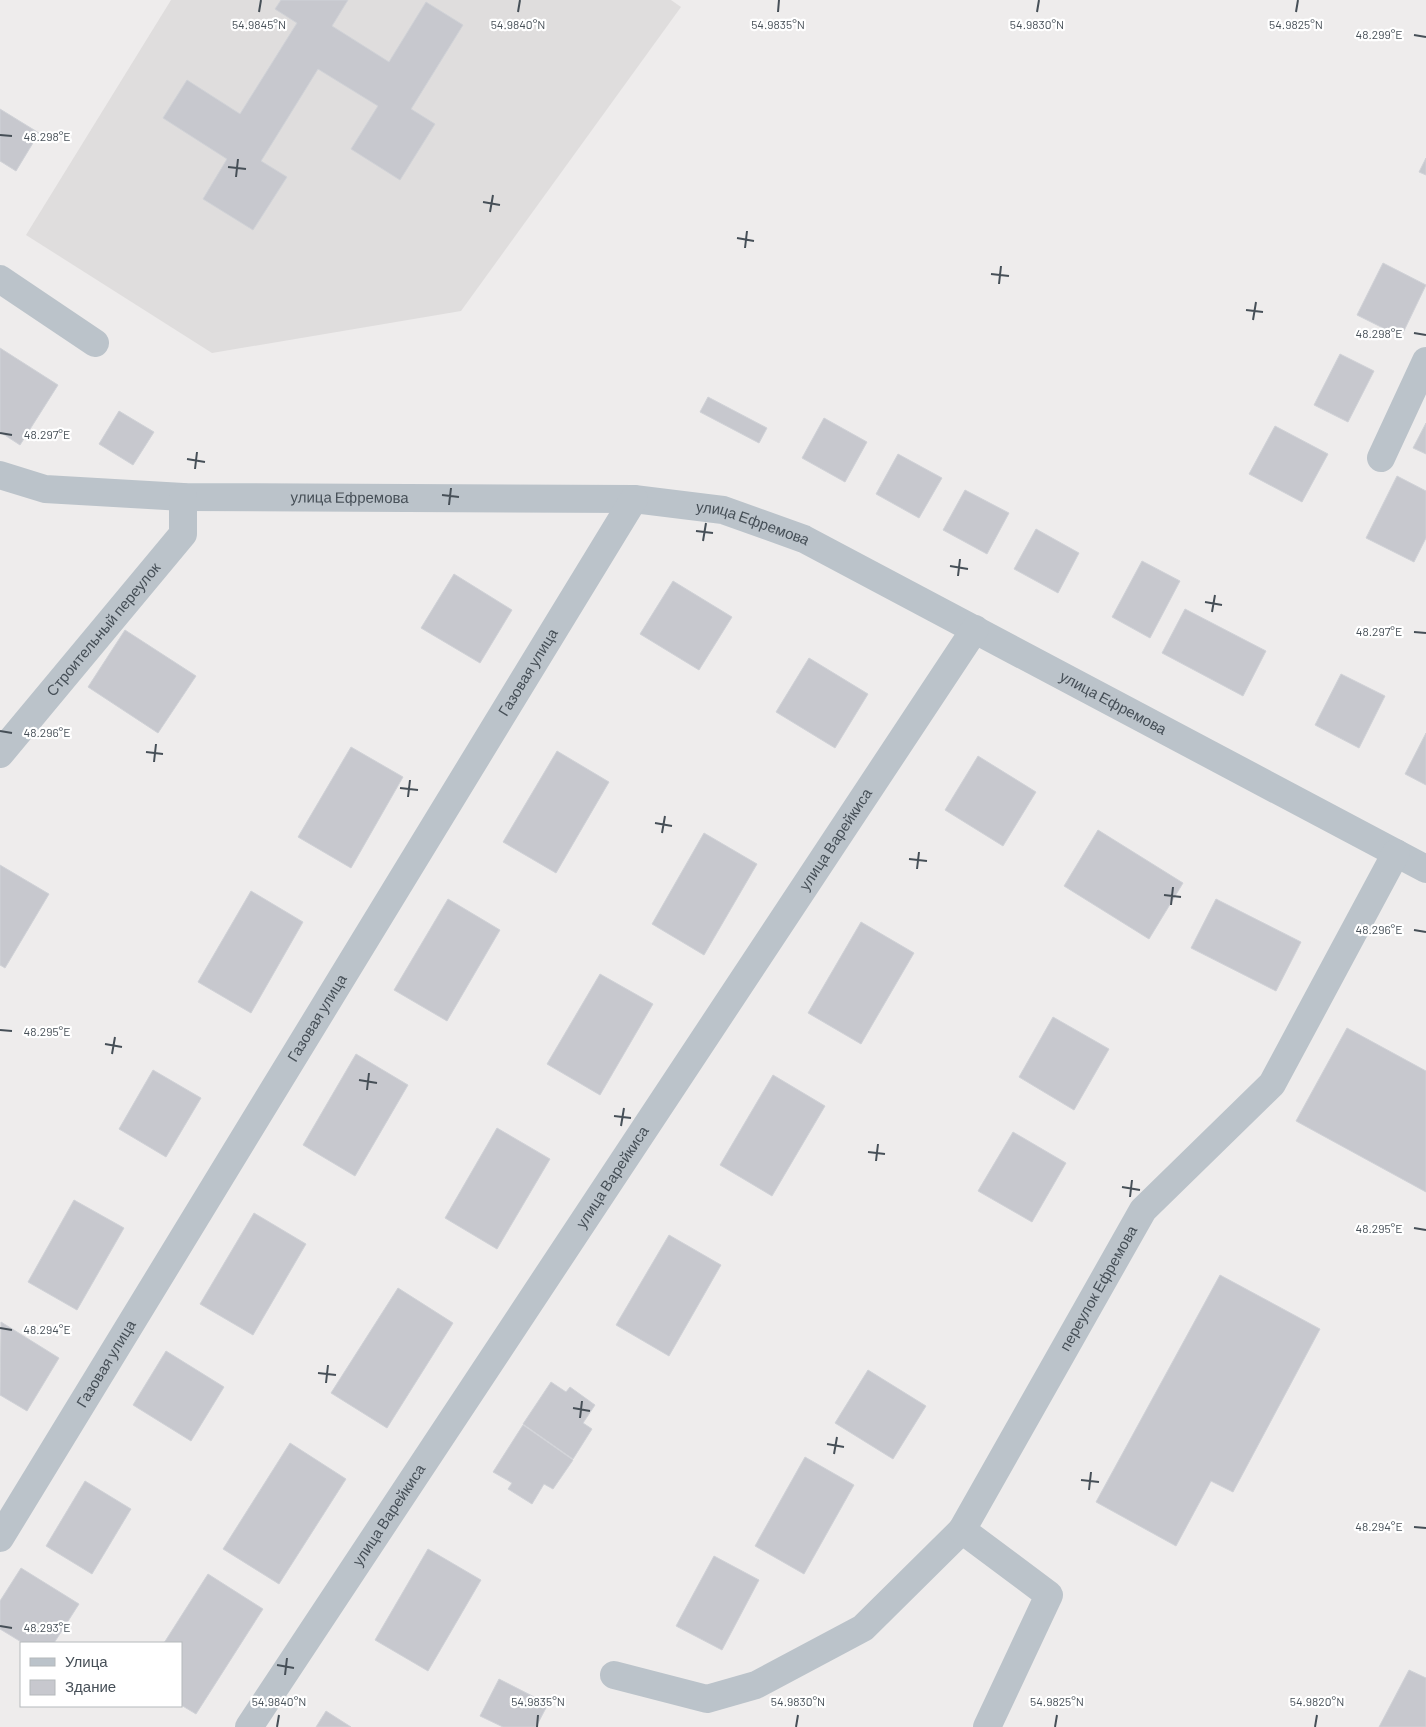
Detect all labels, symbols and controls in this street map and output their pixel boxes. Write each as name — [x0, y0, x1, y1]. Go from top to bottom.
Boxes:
text: 54.9845°N — [232, 17, 286, 31]
text: 54.9840°N — [491, 17, 545, 31]
text: 54.9835°N — [751, 17, 805, 31]
text: 54.9830°N — [1010, 17, 1064, 31]
text: 54.9825°N — [1269, 17, 1323, 31]
text: 48.299°E — [1356, 27, 1402, 41]
text: 48.298°E — [24, 129, 70, 143]
text: 48.298°E — [1356, 326, 1402, 340]
text: 48.297°E — [24, 427, 70, 441]
street label: улица Ефремова — [291, 487, 409, 506]
street label: улица Ефремова — [695, 497, 814, 549]
street label: Строительный переулок — [42, 558, 164, 699]
street label: Газовая улица — [494, 624, 561, 719]
text: 48.297°E — [1356, 624, 1402, 638]
street label: улица Ефремова — [1057, 666, 1171, 738]
text: 48.296°E — [24, 725, 70, 739]
street label: улица Варейкиса — [795, 784, 876, 893]
text: 48.296°E — [1356, 922, 1402, 936]
street label: Газовая улица — [283, 970, 350, 1065]
text: 48.295°E — [24, 1024, 70, 1038]
street label: улица Варейкиса — [571, 1122, 652, 1231]
text: 48.295°E — [1356, 1221, 1402, 1235]
street label: переулок Ефремова — [1055, 1222, 1141, 1354]
street label: Газовая улица — [72, 1316, 139, 1410]
text: 48.294°E — [23, 1322, 71, 1336]
street label: улица Варейкиса — [348, 1460, 429, 1569]
text: 48.294°E — [1355, 1519, 1403, 1533]
text: 48.293°E — [24, 1620, 70, 1634]
legend — [20, 1642, 182, 1707]
text: Улица — [65, 1652, 108, 1670]
text: Здание — [65, 1677, 116, 1695]
text: 54.9840°N — [252, 1694, 306, 1708]
text: 54.9835°N — [511, 1694, 565, 1708]
text: 54.9830°N — [771, 1694, 825, 1708]
text: 54.9825°N — [1030, 1694, 1084, 1708]
text: 54.9820°N — [1290, 1694, 1344, 1708]

